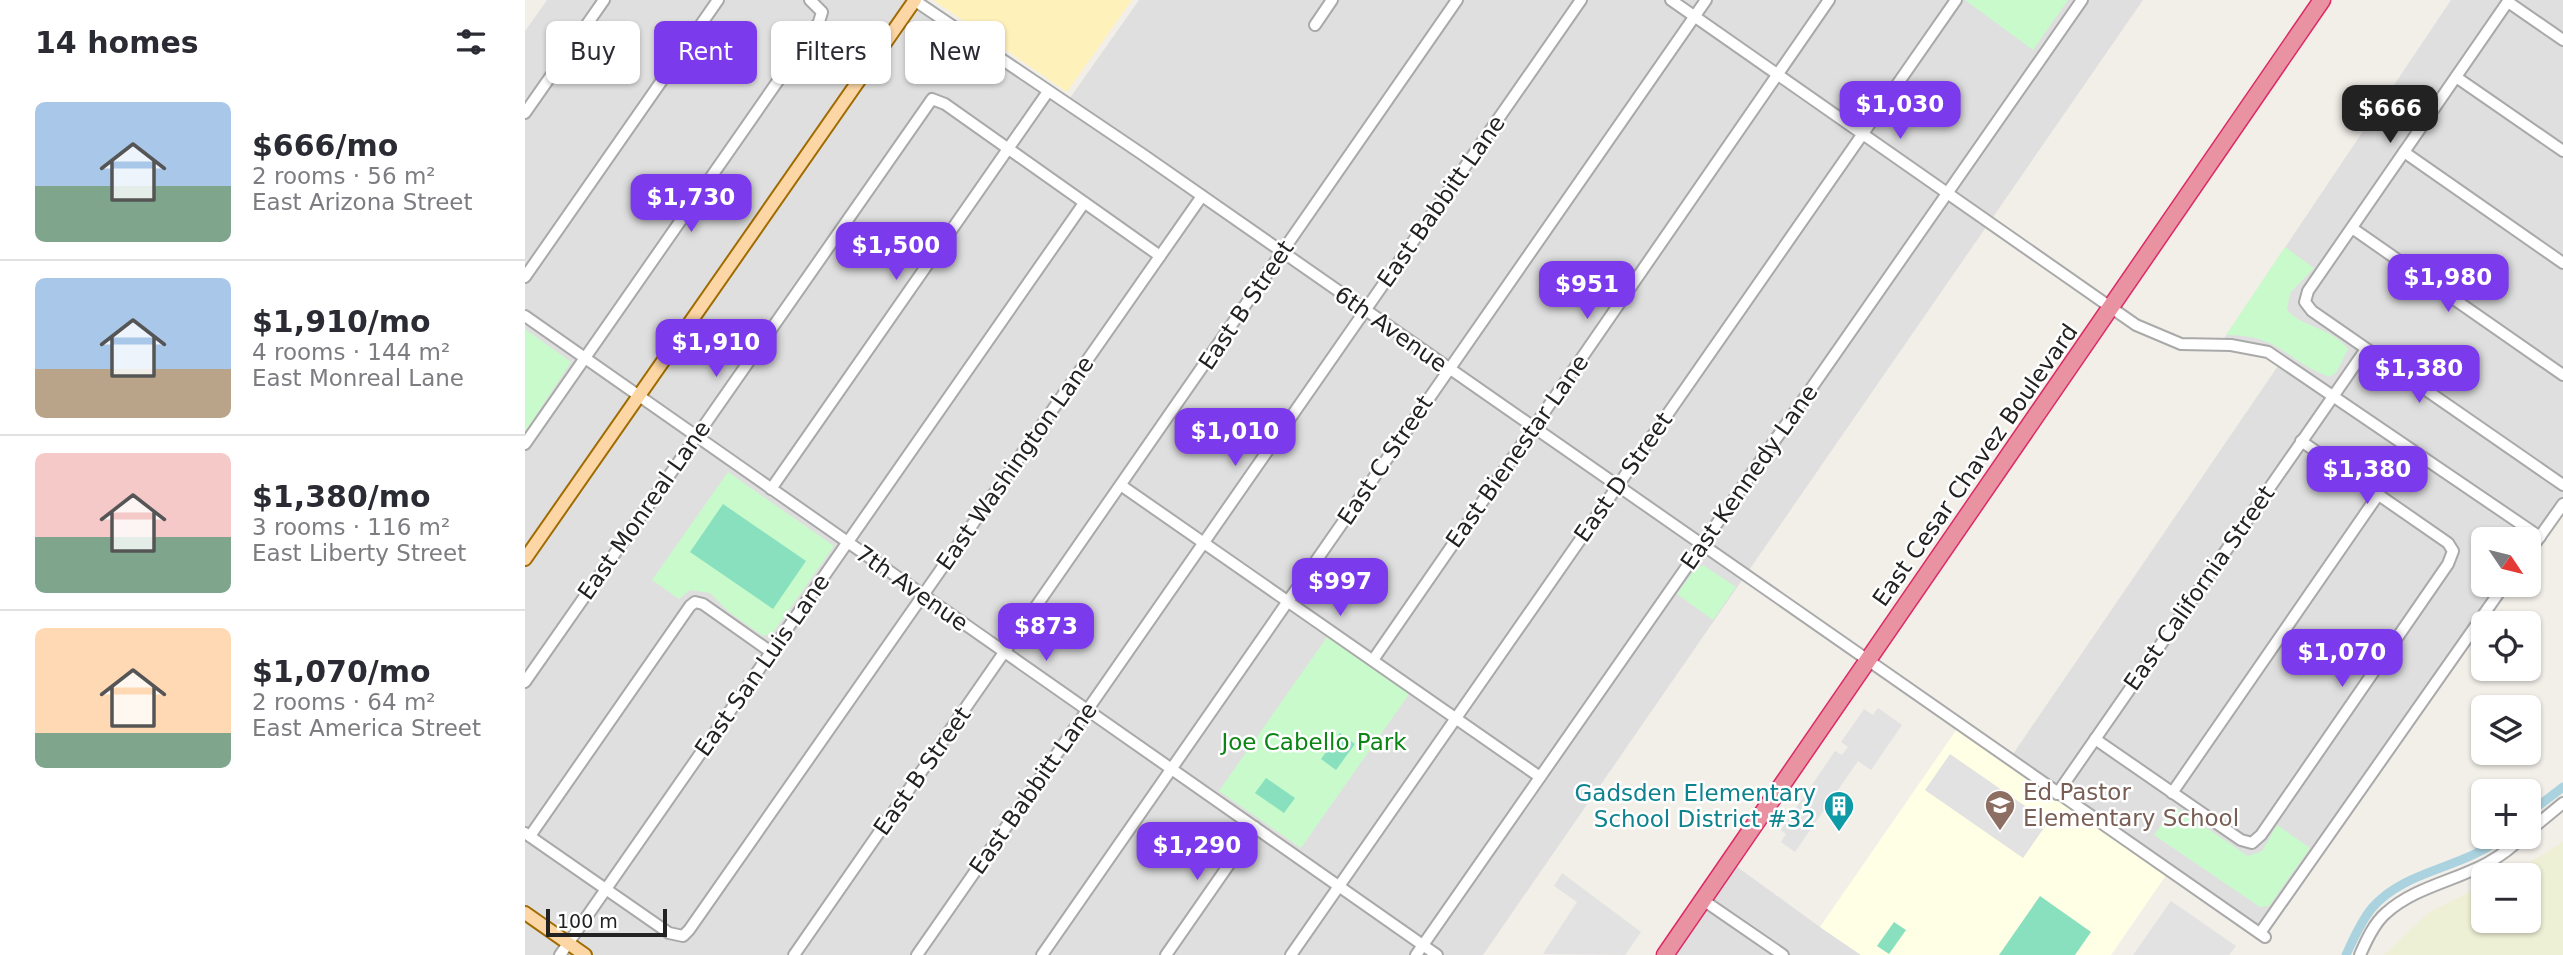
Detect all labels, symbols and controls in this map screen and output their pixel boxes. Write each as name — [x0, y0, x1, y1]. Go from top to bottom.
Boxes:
chip: Buy — [546, 21, 640, 84]
chip: Rent — [654, 21, 757, 84]
chip: Filters — [771, 21, 891, 84]
chip: New — [905, 21, 1005, 84]
icon: filters — [452, 23, 490, 61]
text: 14 homes — [35, 25, 199, 60]
pin: $1,030 — [1843, 82, 1957, 141]
pin: $666 — [2349, 86, 2431, 145]
text: $1,030 — [1856, 91, 1944, 117]
text: $666 — [2358, 95, 2422, 121]
street label: East Babbitt Lane — [1372, 110, 1510, 292]
text: $666/mo — [252, 128, 398, 163]
icon: home — [91, 130, 175, 214]
text: 2 rooms · 56 m² — [252, 163, 436, 189]
pin: $1,730 — [634, 174, 748, 234]
text: $1,730 — [647, 184, 735, 210]
text: East Arizona Street — [252, 189, 473, 215]
pin: $1,500 — [839, 222, 953, 282]
text: $1,500 — [852, 232, 940, 258]
street label: East B Street — [1193, 236, 1299, 374]
pin: $1,980 — [2391, 254, 2505, 314]
pin: $951 — [1546, 262, 1628, 321]
text: $1,980 — [2404, 264, 2492, 290]
text: $951 — [1555, 271, 1619, 297]
street label: 6th Avenue — [1330, 281, 1452, 377]
text: $1,910/mo — [252, 304, 431, 339]
icon: home — [91, 306, 175, 390]
street label: East Cesar Chavez Boulevard — [1867, 319, 2083, 611]
pin: $1,910 — [659, 320, 773, 379]
text: $1,910 — [672, 329, 760, 355]
text: 4 rooms · 144 m² — [252, 339, 450, 365]
pin: $1,380 — [2362, 346, 2476, 405]
street label: East Bienestar Lane — [1441, 350, 1593, 552]
street label: East Washington Lane — [931, 351, 1099, 575]
text: $1,380 — [2375, 355, 2463, 381]
text: East Monreal Lane — [252, 365, 464, 391]
street label: East Kennedy Lane — [1675, 380, 1823, 574]
street label: East C Street — [1332, 390, 1438, 530]
street label: East D Street — [1569, 407, 1677, 547]
pin: $1,010 — [1178, 408, 1292, 468]
street label: East Monreal Lane — [573, 416, 715, 604]
text: $1,010 — [1191, 418, 1279, 444]
pin: $1,380 — [2310, 447, 2424, 506]
text: $1,380 — [2323, 456, 2411, 482]
text: $1,380/mo — [252, 479, 431, 514]
icon: home — [91, 481, 175, 565]
street label: East California Street — [2119, 481, 2279, 695]
text: 3 rooms · 116 m² — [252, 514, 450, 540]
north arrow — [2471, 527, 2541, 597]
map controls — [2471, 527, 2541, 933]
text: East Liberty Street — [252, 540, 466, 566]
street label: 7th Avenue — [851, 540, 973, 636]
pin: $997 — [1299, 558, 1381, 618]
text: $997 — [1308, 568, 1372, 594]
street label: East San Luis Lane — [689, 569, 835, 761]
pin: $873 — [1005, 604, 1087, 663]
button: locate — [2471, 611, 2541, 681]
text: $873 — [1014, 613, 1078, 639]
pin: $1,070 — [2285, 630, 2399, 689]
text: $1,070 — [2298, 639, 2386, 665]
text: $1,070/mo — [252, 654, 431, 689]
icon: home — [91, 656, 175, 740]
text: 2 rooms · 64 m² — [252, 689, 436, 715]
button: layers — [2471, 695, 2541, 765]
street label: East Babbitt Lane — [964, 697, 1102, 879]
street label: East B Street — [868, 702, 976, 840]
text: East America Street — [252, 715, 481, 741]
park label: Joe Cabello Park — [1219, 729, 1407, 755]
place label: Ed Pastor Elementary School — [2023, 779, 2239, 831]
button: + — [2471, 779, 2541, 849]
place label: Gadsden Elementary School District #32 — [1574, 780, 1816, 832]
school or university icon: Ed Pastor Elementary School — [1983, 788, 2017, 832]
building icon: Gadsden Elementary School District #32 — [1822, 789, 1856, 833]
pin: $1,290 — [1140, 822, 1254, 882]
text: $1,290 — [1153, 832, 1241, 858]
button: − — [2471, 863, 2541, 933]
scale bar — [546, 906, 667, 938]
text: 100 m — [557, 910, 618, 932]

